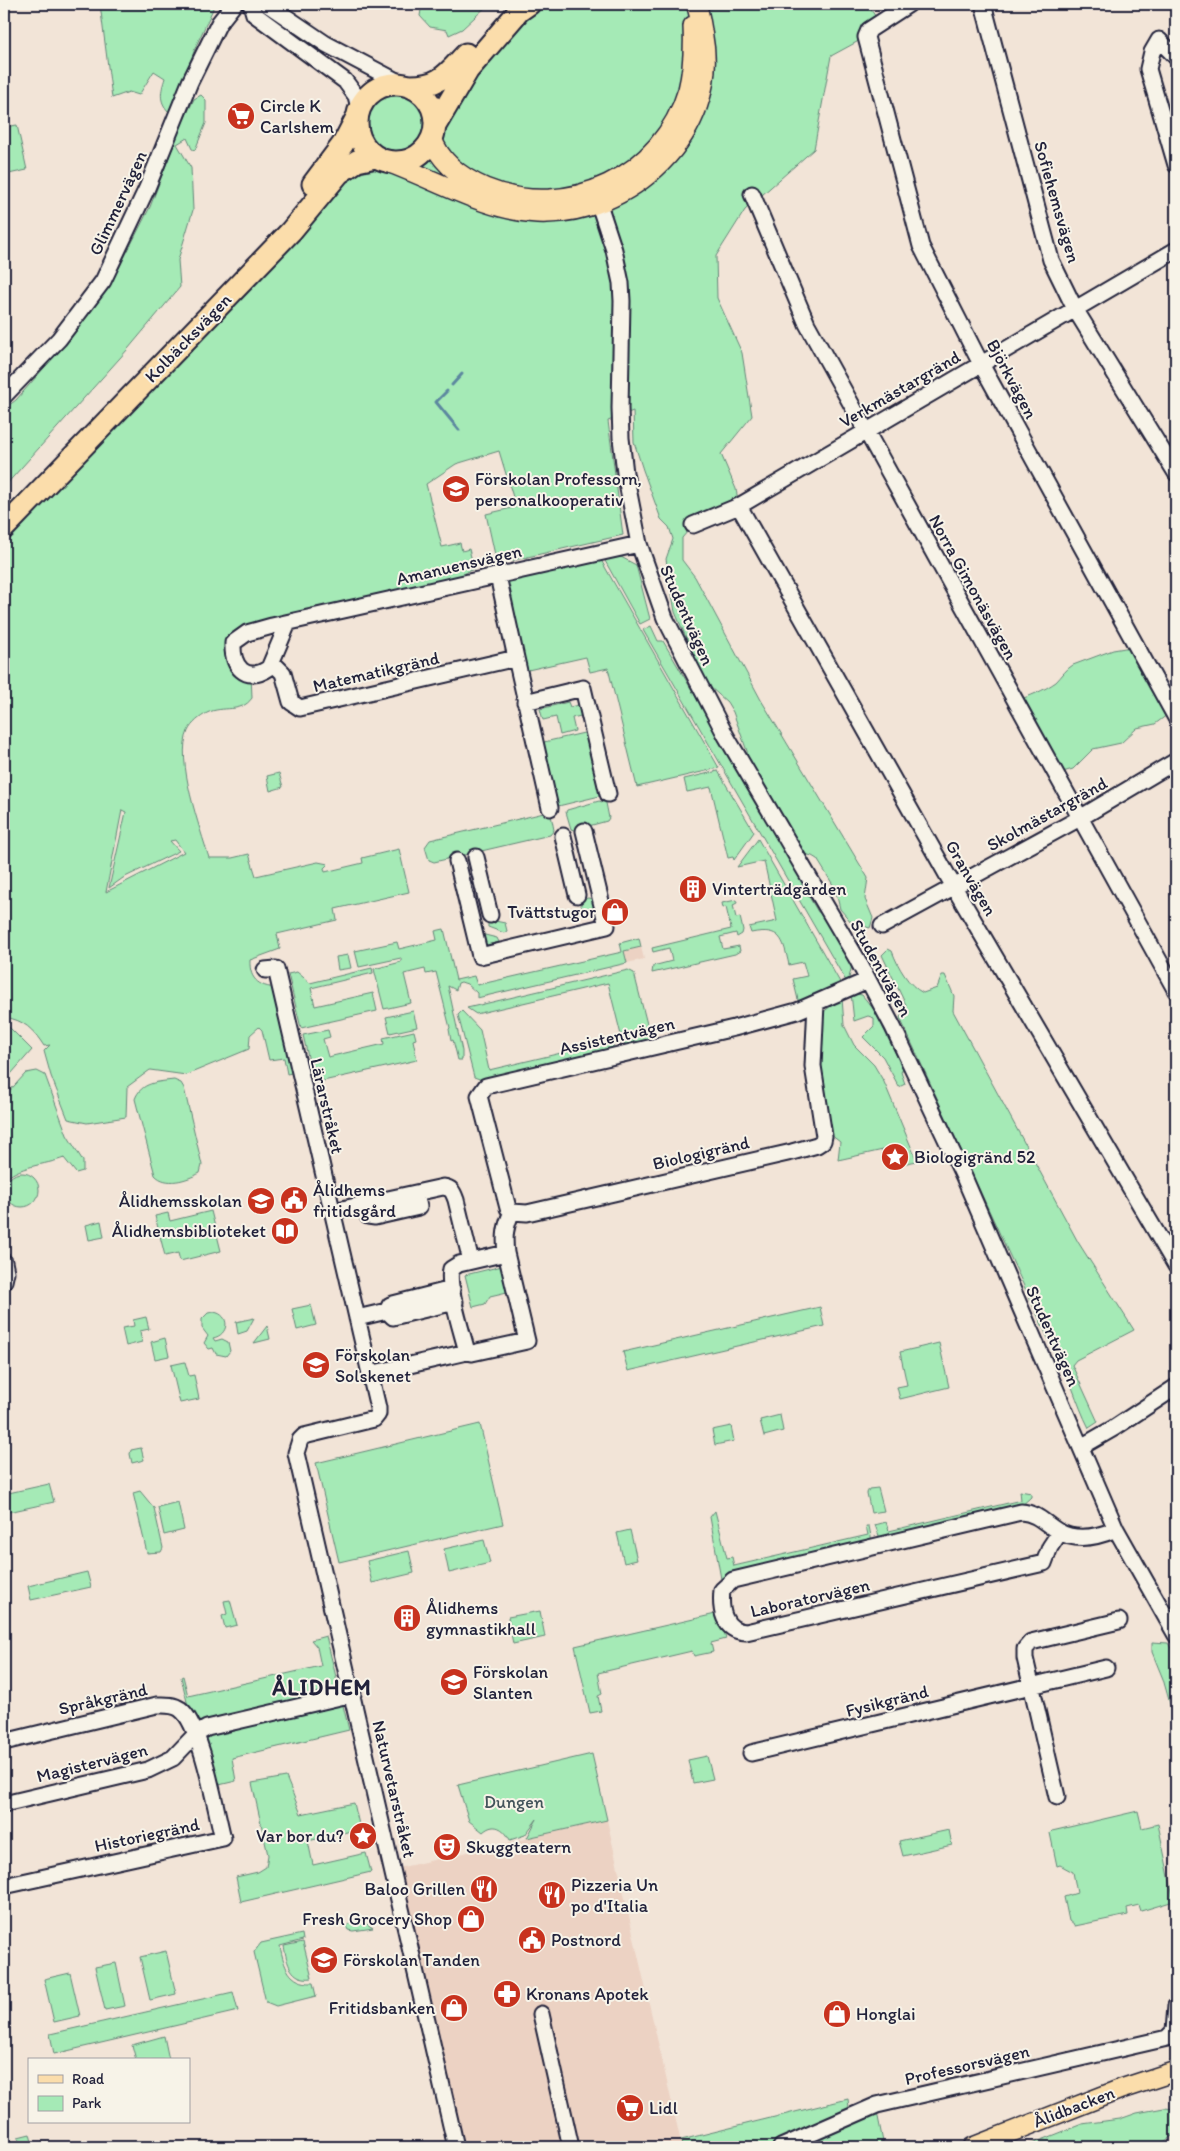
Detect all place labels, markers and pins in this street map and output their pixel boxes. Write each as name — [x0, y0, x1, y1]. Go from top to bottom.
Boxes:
place label: Circle K Carlshem — [260, 95, 335, 138]
supermarket icon: Circle K Carlshem — [226, 101, 256, 131]
place label: Förskolan Professorn, personalkooperativ — [475, 468, 642, 511]
school or university icon: Förskolan Professorn, personalkooperativ — [441, 474, 471, 504]
building icon: Vinterträdgården — [678, 874, 708, 904]
place label: Vinterträdgården — [712, 878, 846, 900]
shop icon: Tvättstugor — [600, 897, 630, 927]
place label: Tvättstugor — [507, 901, 596, 923]
place icon: Biologigränd 52 — [880, 1142, 910, 1172]
place label: Biologigränd 52 — [914, 1146, 1036, 1168]
place label: Ålidhems fritidsgård — [313, 1179, 396, 1222]
public building icon: Ålidhems fritidsgård — [279, 1185, 309, 1215]
school or university icon: Ålidhemsskolan — [246, 1186, 276, 1216]
place label: Ålidhemsskolan — [119, 1190, 242, 1212]
library icon: Ålidhemsbiblioteket — [270, 1216, 300, 1246]
place label: Ålidhemsbiblioteket — [112, 1220, 266, 1242]
place label: Förskolan Solskenet — [335, 1344, 411, 1387]
school or university icon: Förskolan Solskenet — [301, 1350, 331, 1380]
place label: Ålidhems gymnastikhall — [426, 1597, 536, 1640]
building icon: Ålidhems gymnastikhall — [392, 1603, 422, 1633]
place label: Förskolan Slanten — [473, 1661, 549, 1704]
school or university icon: Förskolan Slanten — [439, 1667, 469, 1697]
place icon: Var bor du? — [348, 1821, 378, 1851]
place label: Var bor du? — [256, 1825, 344, 1847]
theatre icon: Skuggteatern — [432, 1832, 462, 1862]
place label: Skuggteatern — [466, 1836, 571, 1858]
restaurant icon: Baloo Grillen — [469, 1874, 499, 1904]
place label: Pizzeria Un po d'Italia — [571, 1874, 658, 1917]
place label: Baloo Grillen — [364, 1878, 465, 1900]
restaurant icon: Pizzeria Un po d'Italia — [537, 1880, 567, 1910]
shop icon: Fresh Grocery Shop — [456, 1904, 486, 1934]
place label: Fresh Grocery Shop — [302, 1908, 452, 1930]
public building icon: Postnord — [517, 1925, 547, 1955]
place label: Postnord — [551, 1929, 621, 1951]
school or university icon: Förskolan Tanden — [309, 1945, 339, 1975]
place label: Förskolan Tanden — [343, 1949, 480, 1971]
pharmacy icon: Kronans Apotek — [492, 1979, 522, 2009]
place label: Kronans Apotek — [526, 1983, 649, 2005]
shop icon: Fritidsbanken — [439, 1993, 469, 2023]
place label: Fritidsbanken — [329, 1997, 435, 2019]
shop icon: Honglai — [822, 1999, 852, 2029]
place label: Honglai — [856, 2003, 916, 2025]
supermarket icon: Lidl — [615, 2093, 645, 2123]
place label: Lidl — [649, 2097, 678, 2119]

